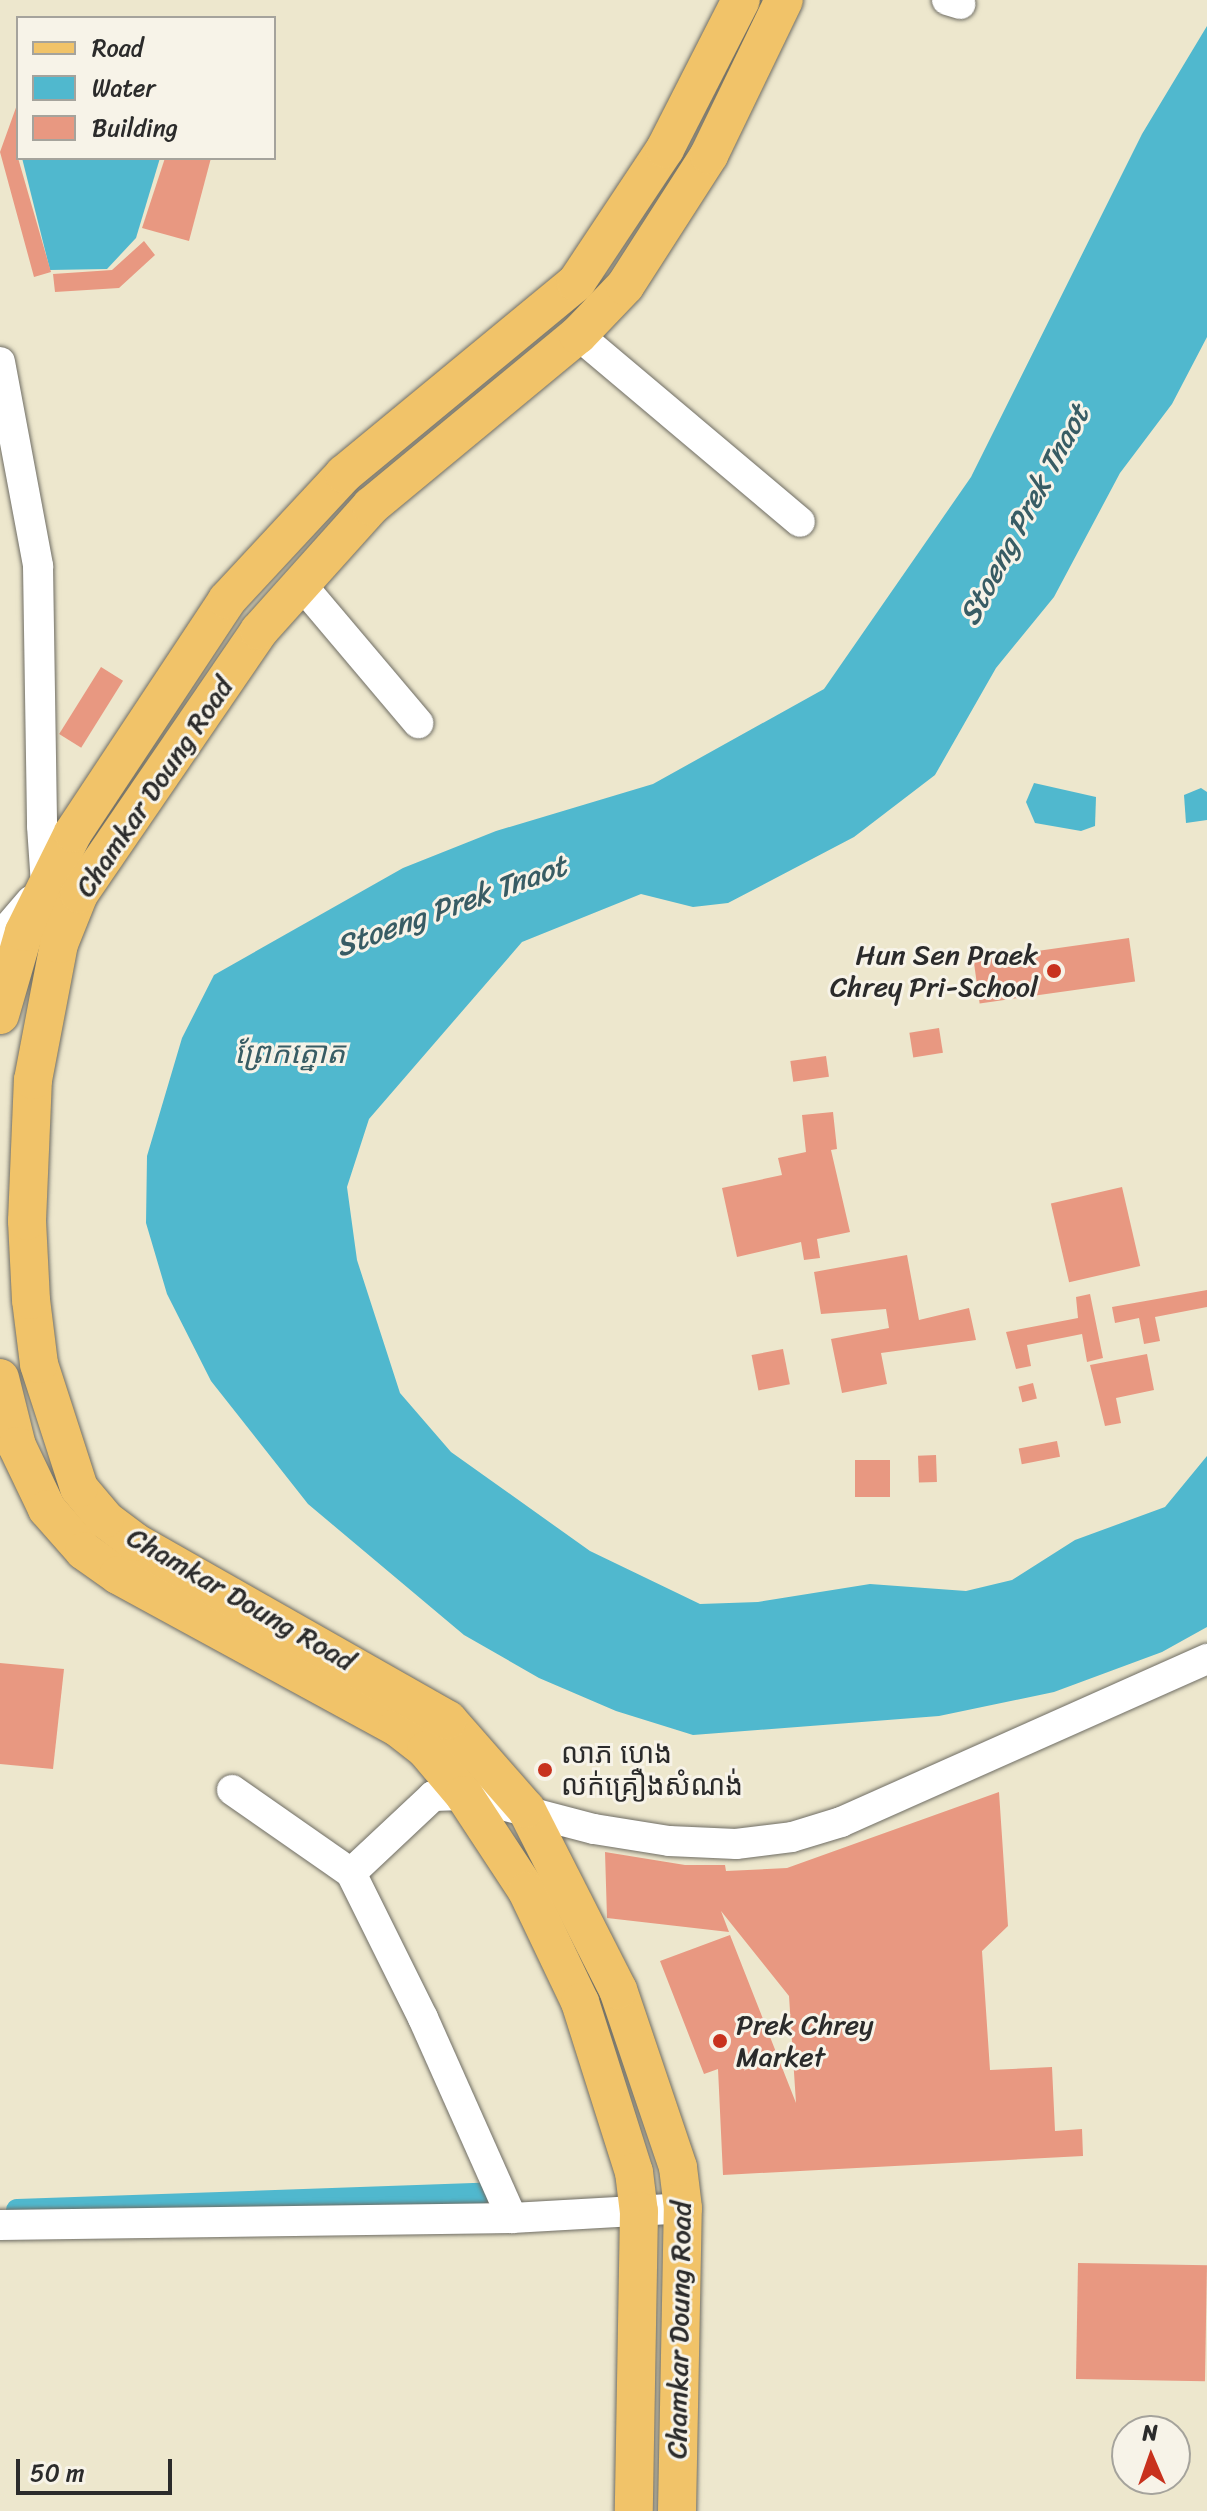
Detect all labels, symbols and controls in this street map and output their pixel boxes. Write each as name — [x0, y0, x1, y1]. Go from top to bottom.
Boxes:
legend — [16, 16, 276, 160]
text: Road — [92, 27, 143, 69]
text: Water — [92, 67, 155, 109]
text: Building — [92, 107, 178, 149]
water label: Stoeng Prek Tnaot — [951, 398, 1097, 632]
street label: Chamkar Doung Road — [68, 671, 240, 903]
water label: Stoeng Prek Tnaot — [330, 847, 572, 965]
place label: Hun Sen Praek Chrey Pri-School — [827, 938, 1038, 1004]
marker: Hun Sen Praek Chrey Pri-School — [1045, 962, 1063, 980]
water label: ព្រែកត្នោត — [235, 1035, 345, 1071]
street label: Chamkar Doung Road — [121, 1520, 361, 1678]
place label: លាភ ហេង លក់គ្រឿងសំណង់ — [561, 1737, 743, 1803]
marker: លាភ ហេង លក់គ្រឿងសំណង់ — [536, 1761, 554, 1779]
place label: Prek Chrey Market — [736, 2008, 873, 2074]
marker: Prek Chrey Market — [711, 2032, 729, 2050]
street label: Chamkar Doung Road — [660, 2201, 698, 2459]
text: N — [1142, 2413, 1159, 2452]
north arrow — [1111, 2415, 1191, 2495]
scale bar — [20, 2443, 176, 2493]
text: 50 m — [30, 2452, 85, 2494]

